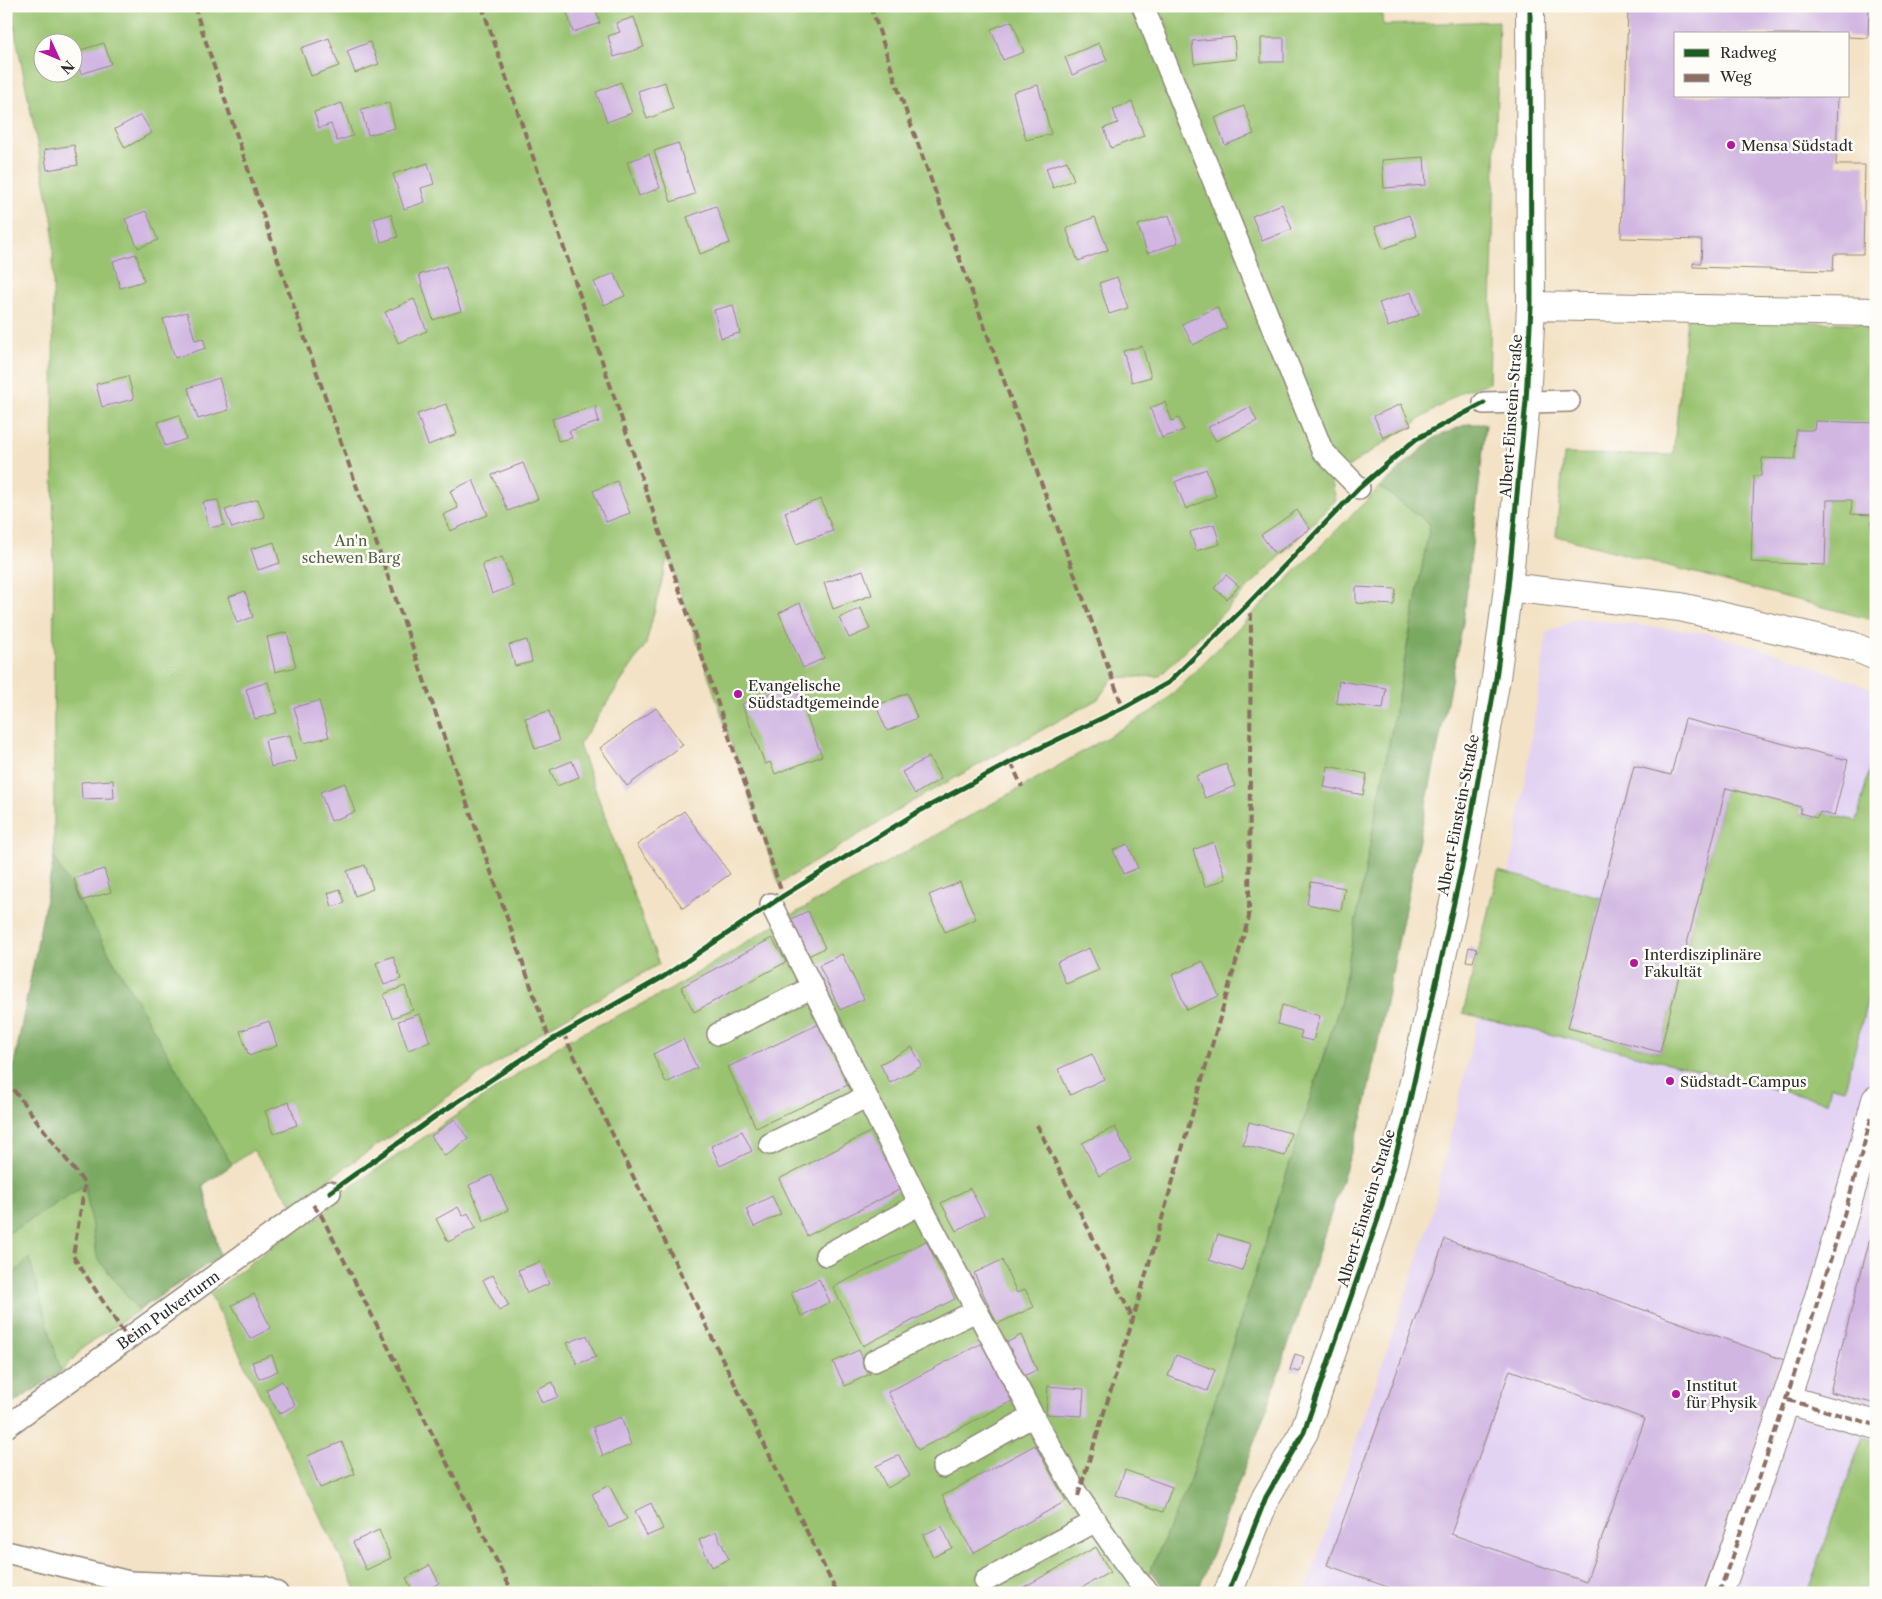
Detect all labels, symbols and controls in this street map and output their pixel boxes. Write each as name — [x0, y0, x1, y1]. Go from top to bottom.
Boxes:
north arrow — [32, 32, 82, 82]
legend — [1674, 32, 1850, 98]
text: Radweg — [1720, 43, 1776, 62]
text: N — [57, 56, 78, 78]
text: Weg — [1719, 67, 1752, 86]
place label: Mensa Südstadt — [1741, 136, 1854, 155]
marker: Mensa Südstadt — [1725, 139, 1737, 151]
street label: Albert-Einstein-Straße — [1496, 334, 1526, 499]
park label: An'n schewen Barg — [302, 531, 400, 567]
place label: Evangelische Südstadtgemeinde — [748, 676, 879, 712]
marker: Evangelische Südstadtgemeinde — [732, 688, 744, 700]
street label: Albert-Einstein-Straße — [1433, 733, 1483, 898]
place label: Interdisziplinäre Fakultät — [1644, 945, 1762, 981]
marker: Interdisziplinäre Fakultät — [1628, 957, 1640, 969]
place label: Südstadt-Campus — [1680, 1072, 1807, 1091]
marker: Südstadt-Campus — [1664, 1075, 1676, 1087]
street label: Albert-Einstein-Straße — [1333, 1127, 1399, 1290]
street label: Beim Pulverturm — [113, 1266, 223, 1353]
place label: Institut für Physik — [1686, 1376, 1758, 1412]
marker: Institut für Physik — [1670, 1388, 1682, 1400]

